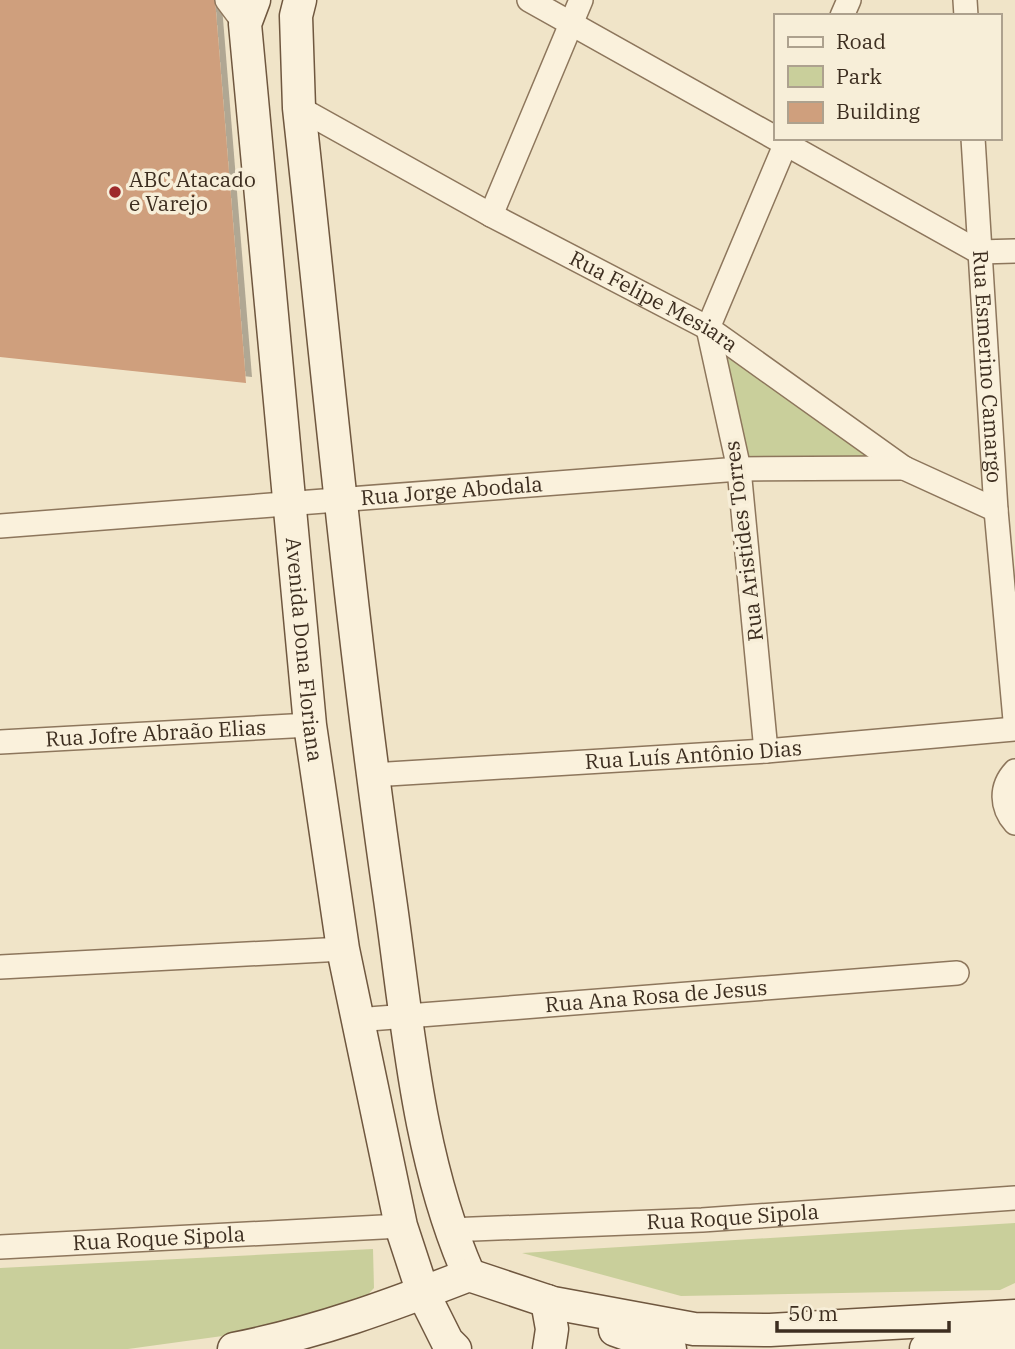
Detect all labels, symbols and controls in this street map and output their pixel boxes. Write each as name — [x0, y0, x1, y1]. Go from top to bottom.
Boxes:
legend — [774, 14, 1001, 140]
text: Road — [836, 27, 886, 55]
text: Park — [836, 62, 883, 90]
text: Building — [836, 97, 921, 125]
place label: ABC Atacado e Varejo — [129, 165, 256, 217]
marker: ABC Atacado e Varejo — [107, 184, 123, 200]
street label: Rua Felipe Mesiara — [565, 243, 744, 358]
street label: Rua Esmerino Camargo — [967, 249, 1009, 484]
street label: Rua Aristides Torres — [717, 439, 769, 643]
street label: Rua Jorge Abodala — [359, 469, 544, 511]
street label: Avenida Dona Floriana — [280, 536, 330, 764]
street label: Rua Jofre Abraão Elias — [45, 712, 267, 752]
street label: Rua Luís Antônio Dias — [584, 733, 803, 775]
street label: Rua Ana Rosa de Jesus — [544, 973, 768, 1018]
street label: Rua Roque Sipola — [646, 1197, 820, 1235]
street label: Rua Roque Sipola — [72, 1219, 246, 1256]
scale bar — [777, 1290, 948, 1334]
text: 50 m — [788, 1299, 838, 1327]

